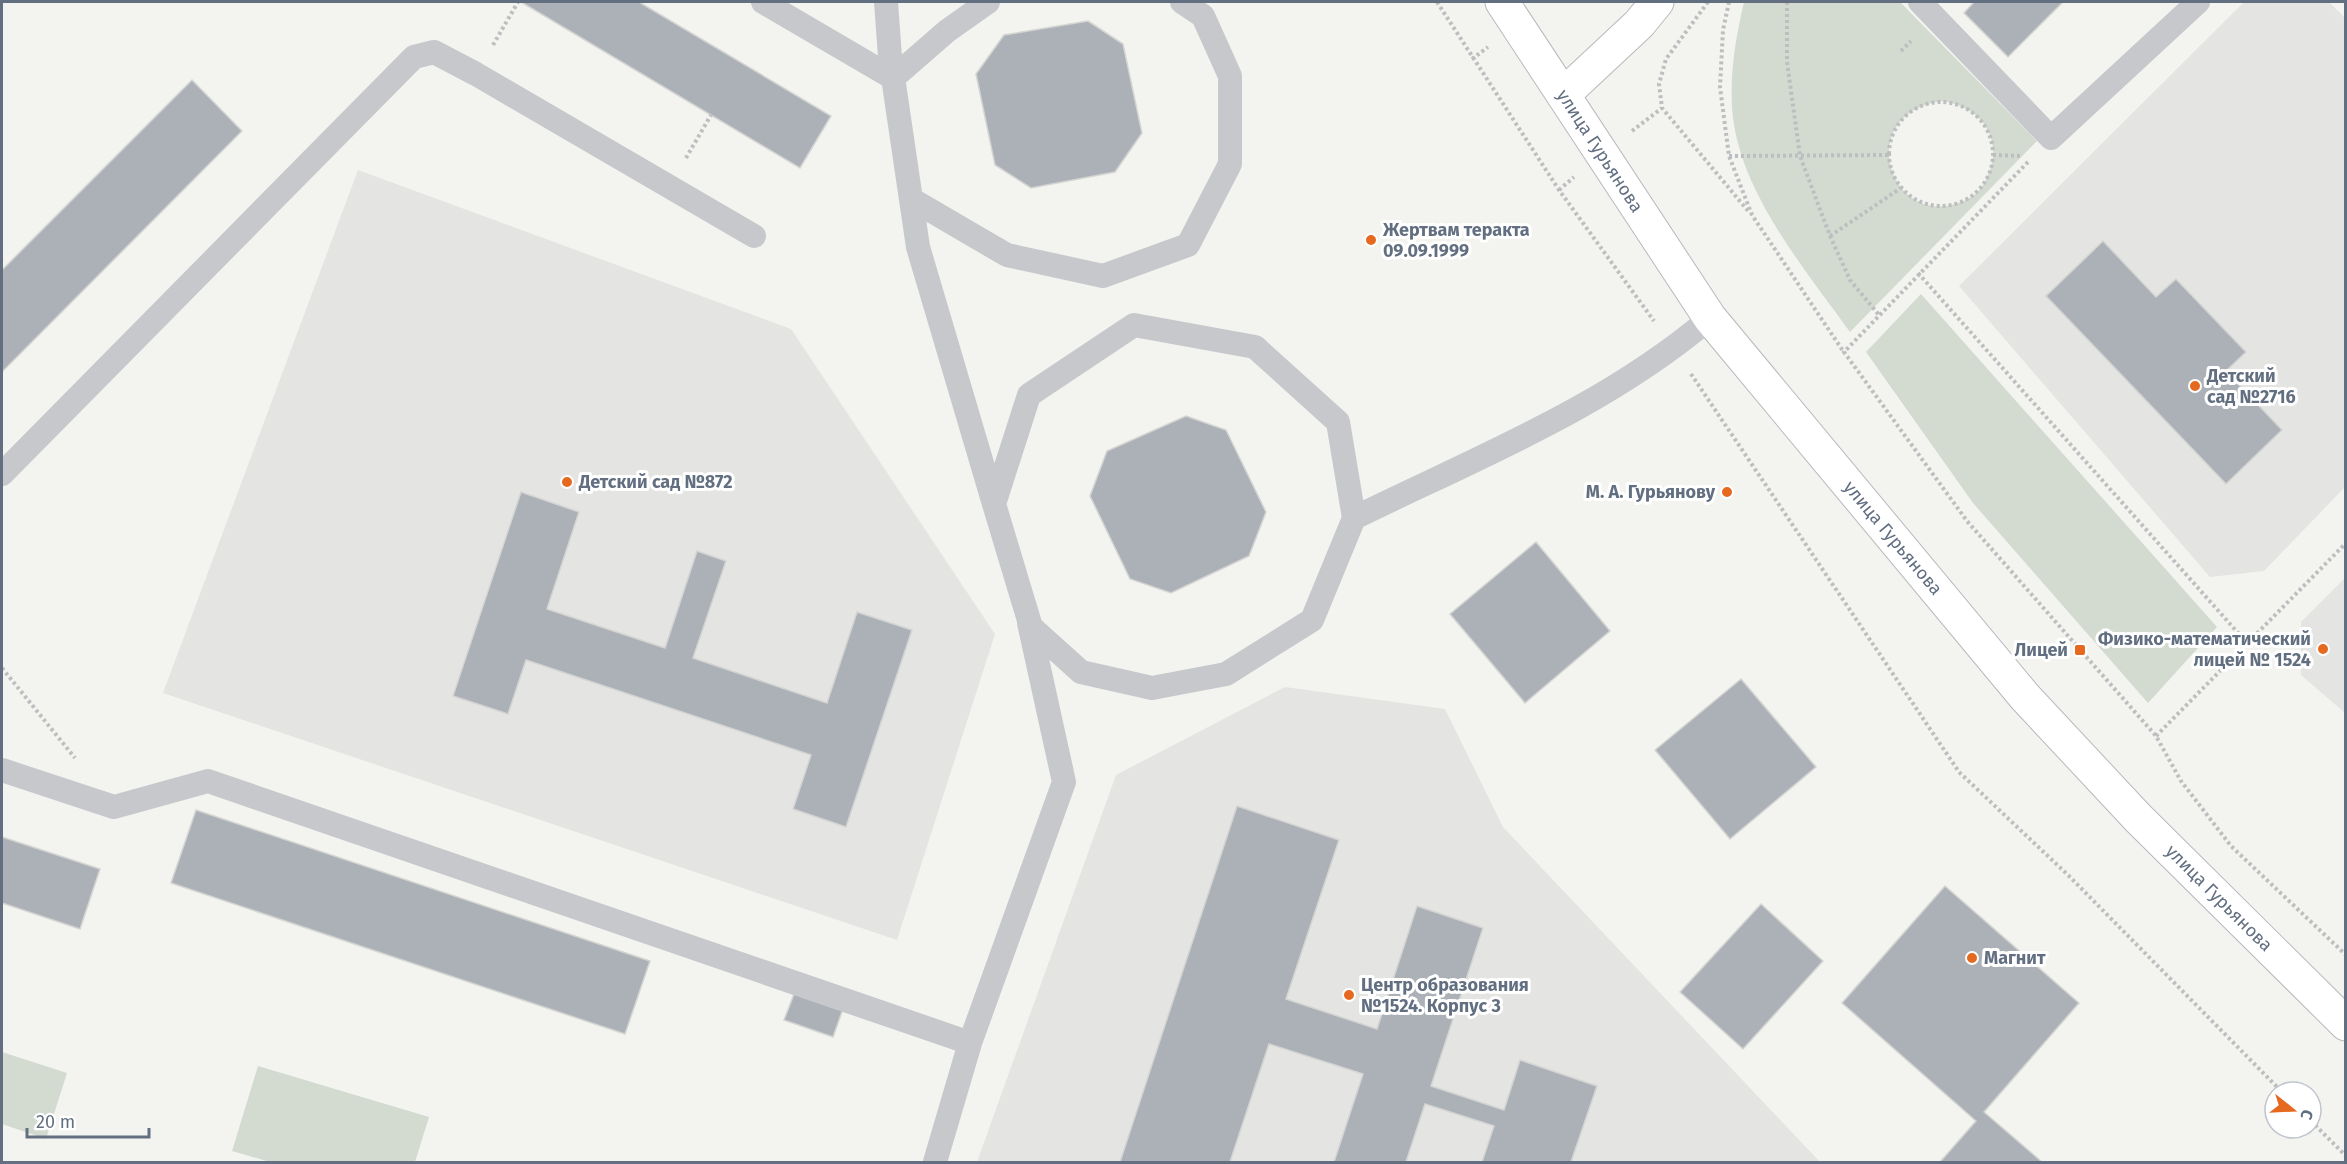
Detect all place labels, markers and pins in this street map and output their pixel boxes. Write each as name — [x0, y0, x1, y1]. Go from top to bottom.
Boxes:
place label: Жертвам теракта 09.09.1999 — [1382, 219, 1530, 262]
marker: Жертвам теракта 09.09.1999 — [1364, 233, 1378, 247]
place label: Детский сад №2716 — [2206, 365, 2296, 408]
marker: Детский сад №2716 — [2188, 379, 2202, 393]
place label: Детский сад №872 — [578, 471, 733, 493]
marker: Детский сад №872 — [560, 475, 574, 489]
place label: М. А. Гурьянову — [1586, 481, 1716, 503]
marker: М. А. Гурьянову — [1720, 485, 1734, 499]
place label: Физико-математический лицей № 1524 — [2098, 628, 2311, 671]
place label: Лицей — [2014, 639, 2068, 661]
marker: Физико-математический лицей № 1524 — [2316, 642, 2330, 656]
marker: Лицей — [2073, 643, 2087, 657]
place label: Магнит — [1984, 947, 2046, 969]
marker: Магнит — [1965, 951, 1979, 965]
place label: Центр образования №1524. Корпус 3 — [1361, 974, 1529, 1017]
marker: Центр образования №1524. Корпус 3 — [1342, 988, 1356, 1002]

